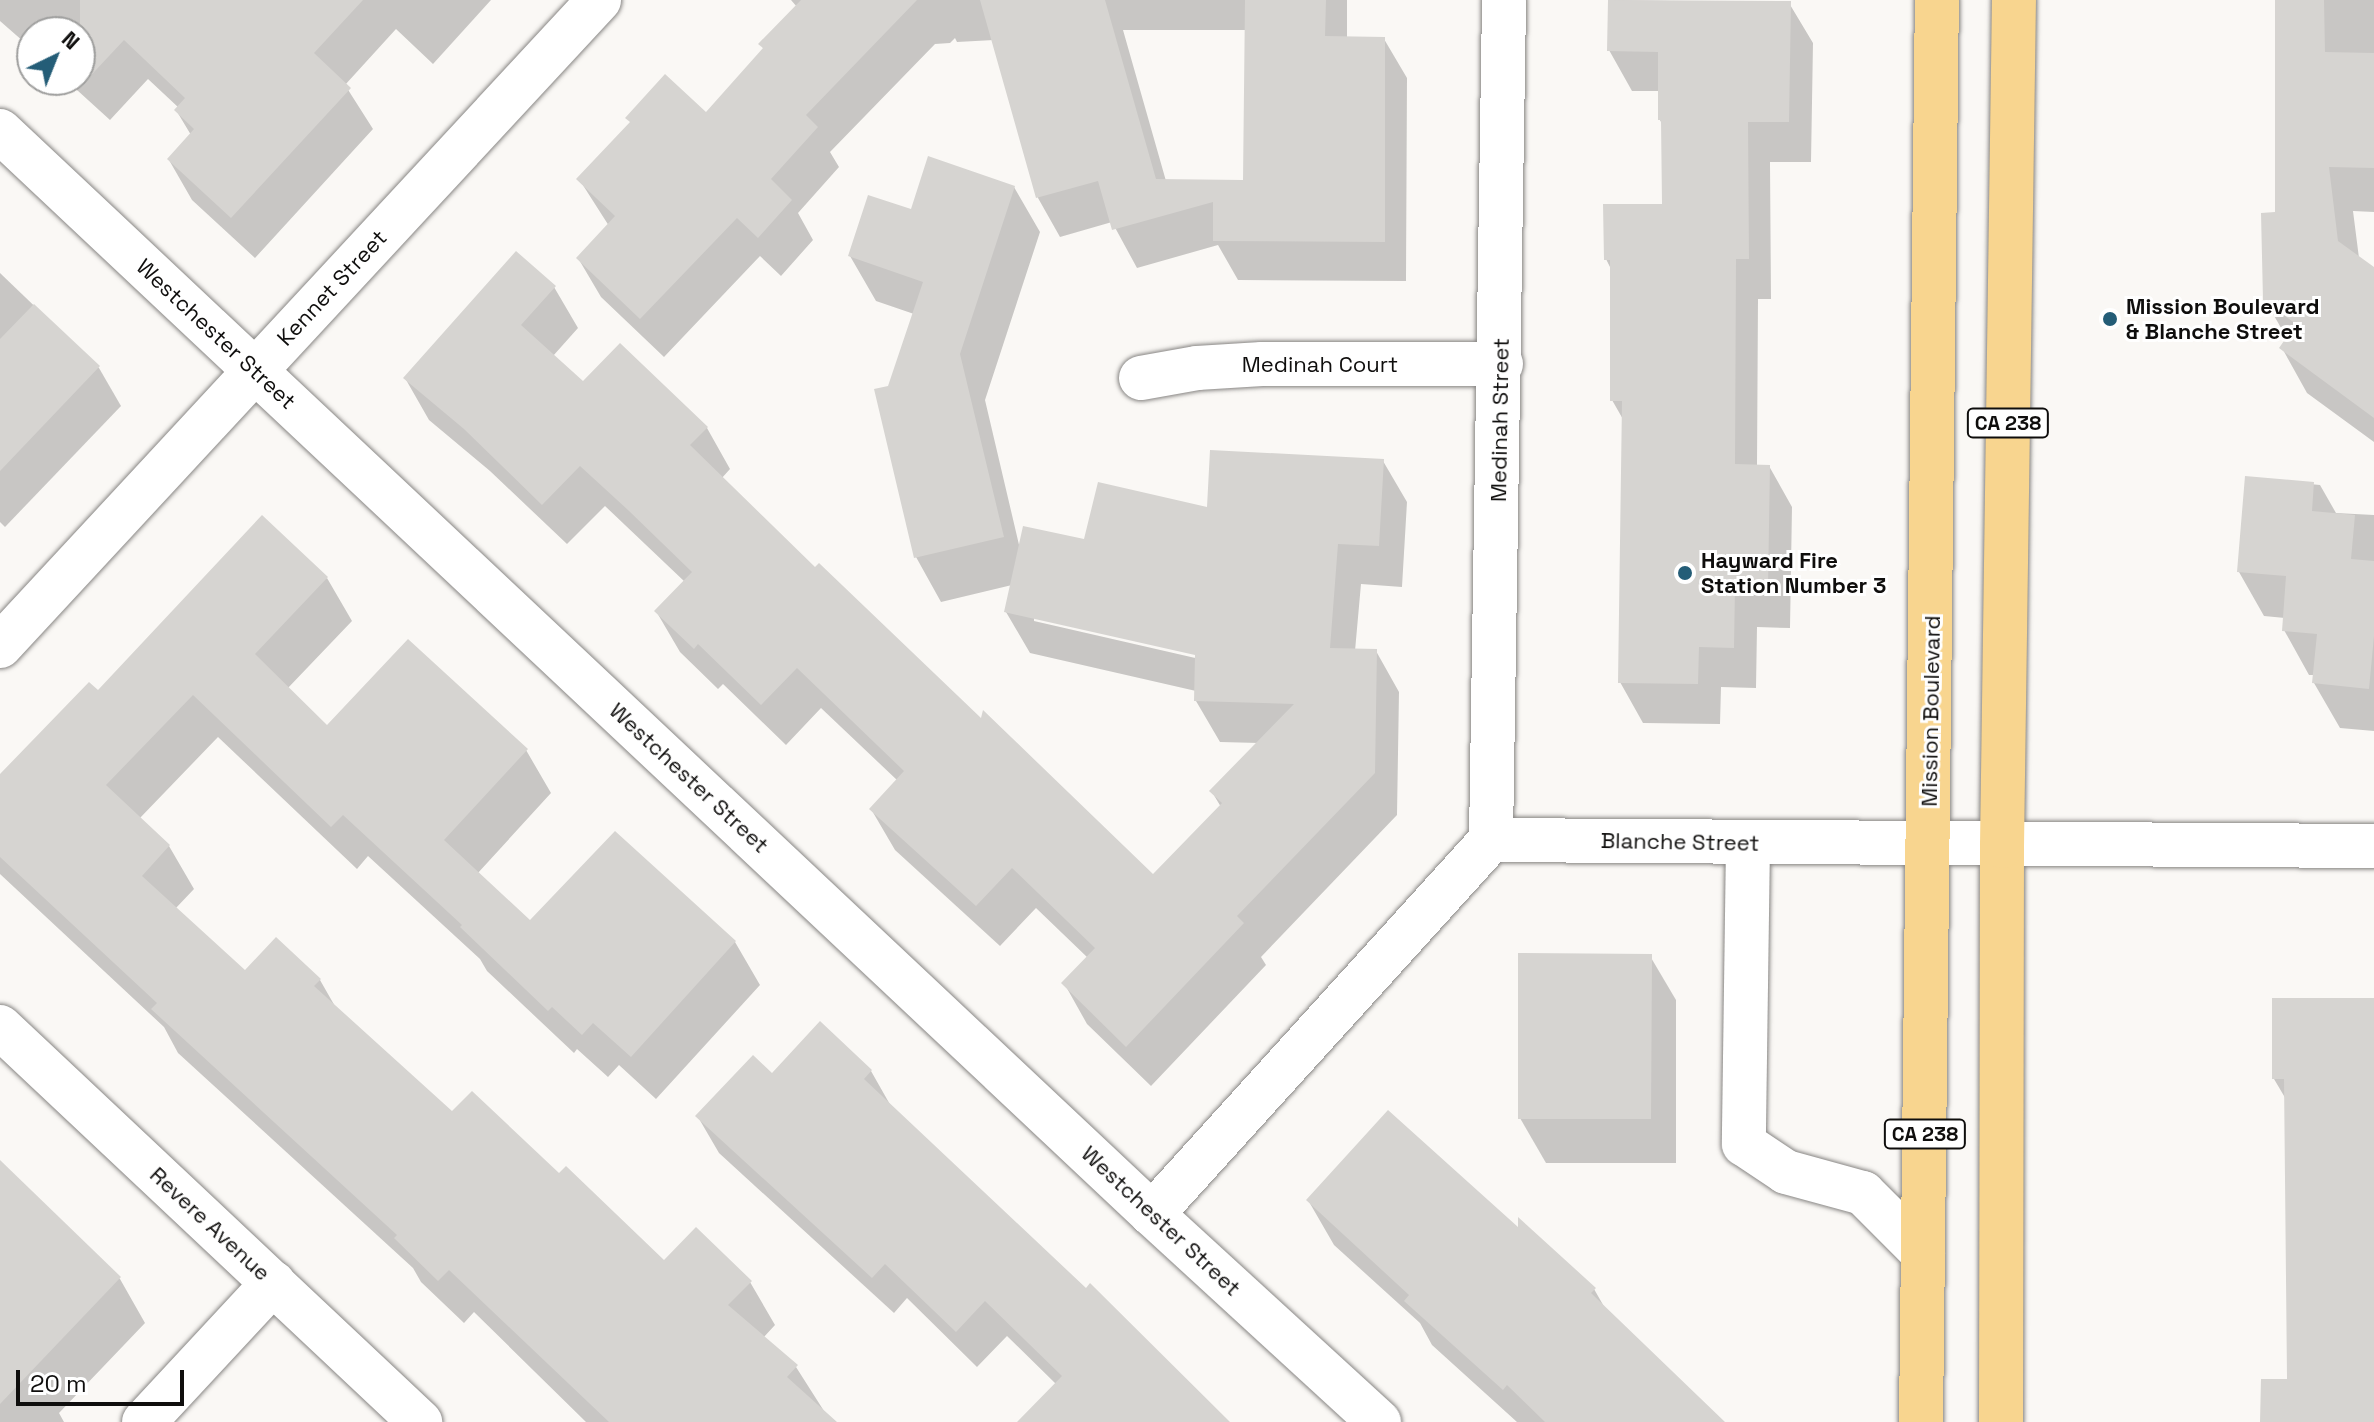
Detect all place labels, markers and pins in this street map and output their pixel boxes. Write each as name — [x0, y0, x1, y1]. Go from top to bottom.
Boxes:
place label: Mission Boulevard & Blanche Street — [2126, 293, 2319, 344]
marker: Mission Boulevard & Blanche Street — [2101, 310, 2119, 328]
place label: Hayward Fire Station Number 3 — [1701, 547, 1886, 598]
marker: Hayward Fire Station Number 3 — [1676, 564, 1694, 582]

